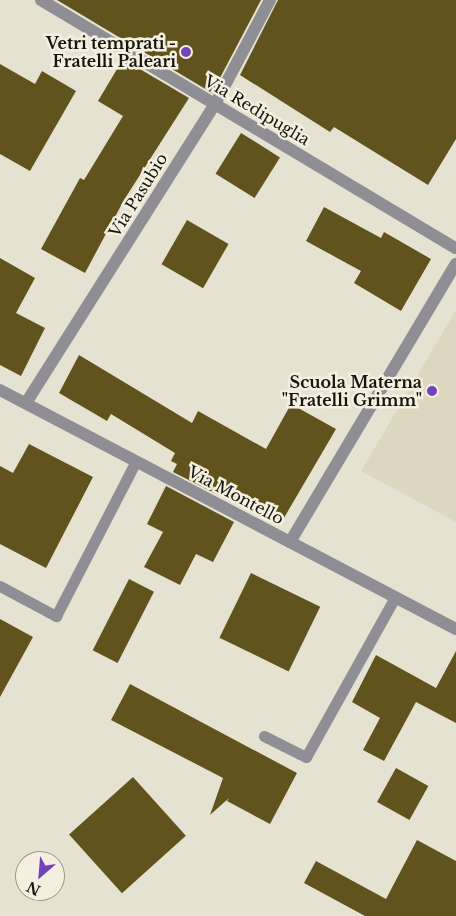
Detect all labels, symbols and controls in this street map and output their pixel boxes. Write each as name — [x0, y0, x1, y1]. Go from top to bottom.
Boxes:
place label: Vetri temprati - Fratelli Paleari — [46, 33, 176, 71]
marker: Vetri temprati - Fratelli Paleari — [180, 46, 192, 58]
street label: Via Redipuglia — [201, 71, 313, 149]
street label: Via Pasubio — [105, 149, 171, 241]
place label: Scuola Materna "Fratelli Grimm" — [282, 372, 422, 410]
marker: Scuola Materna "Fratelli Grimm" — [426, 385, 438, 397]
street label: Via Montello — [185, 462, 287, 528]
north arrow — [15, 851, 65, 901]
text: N — [24, 877, 44, 899]

